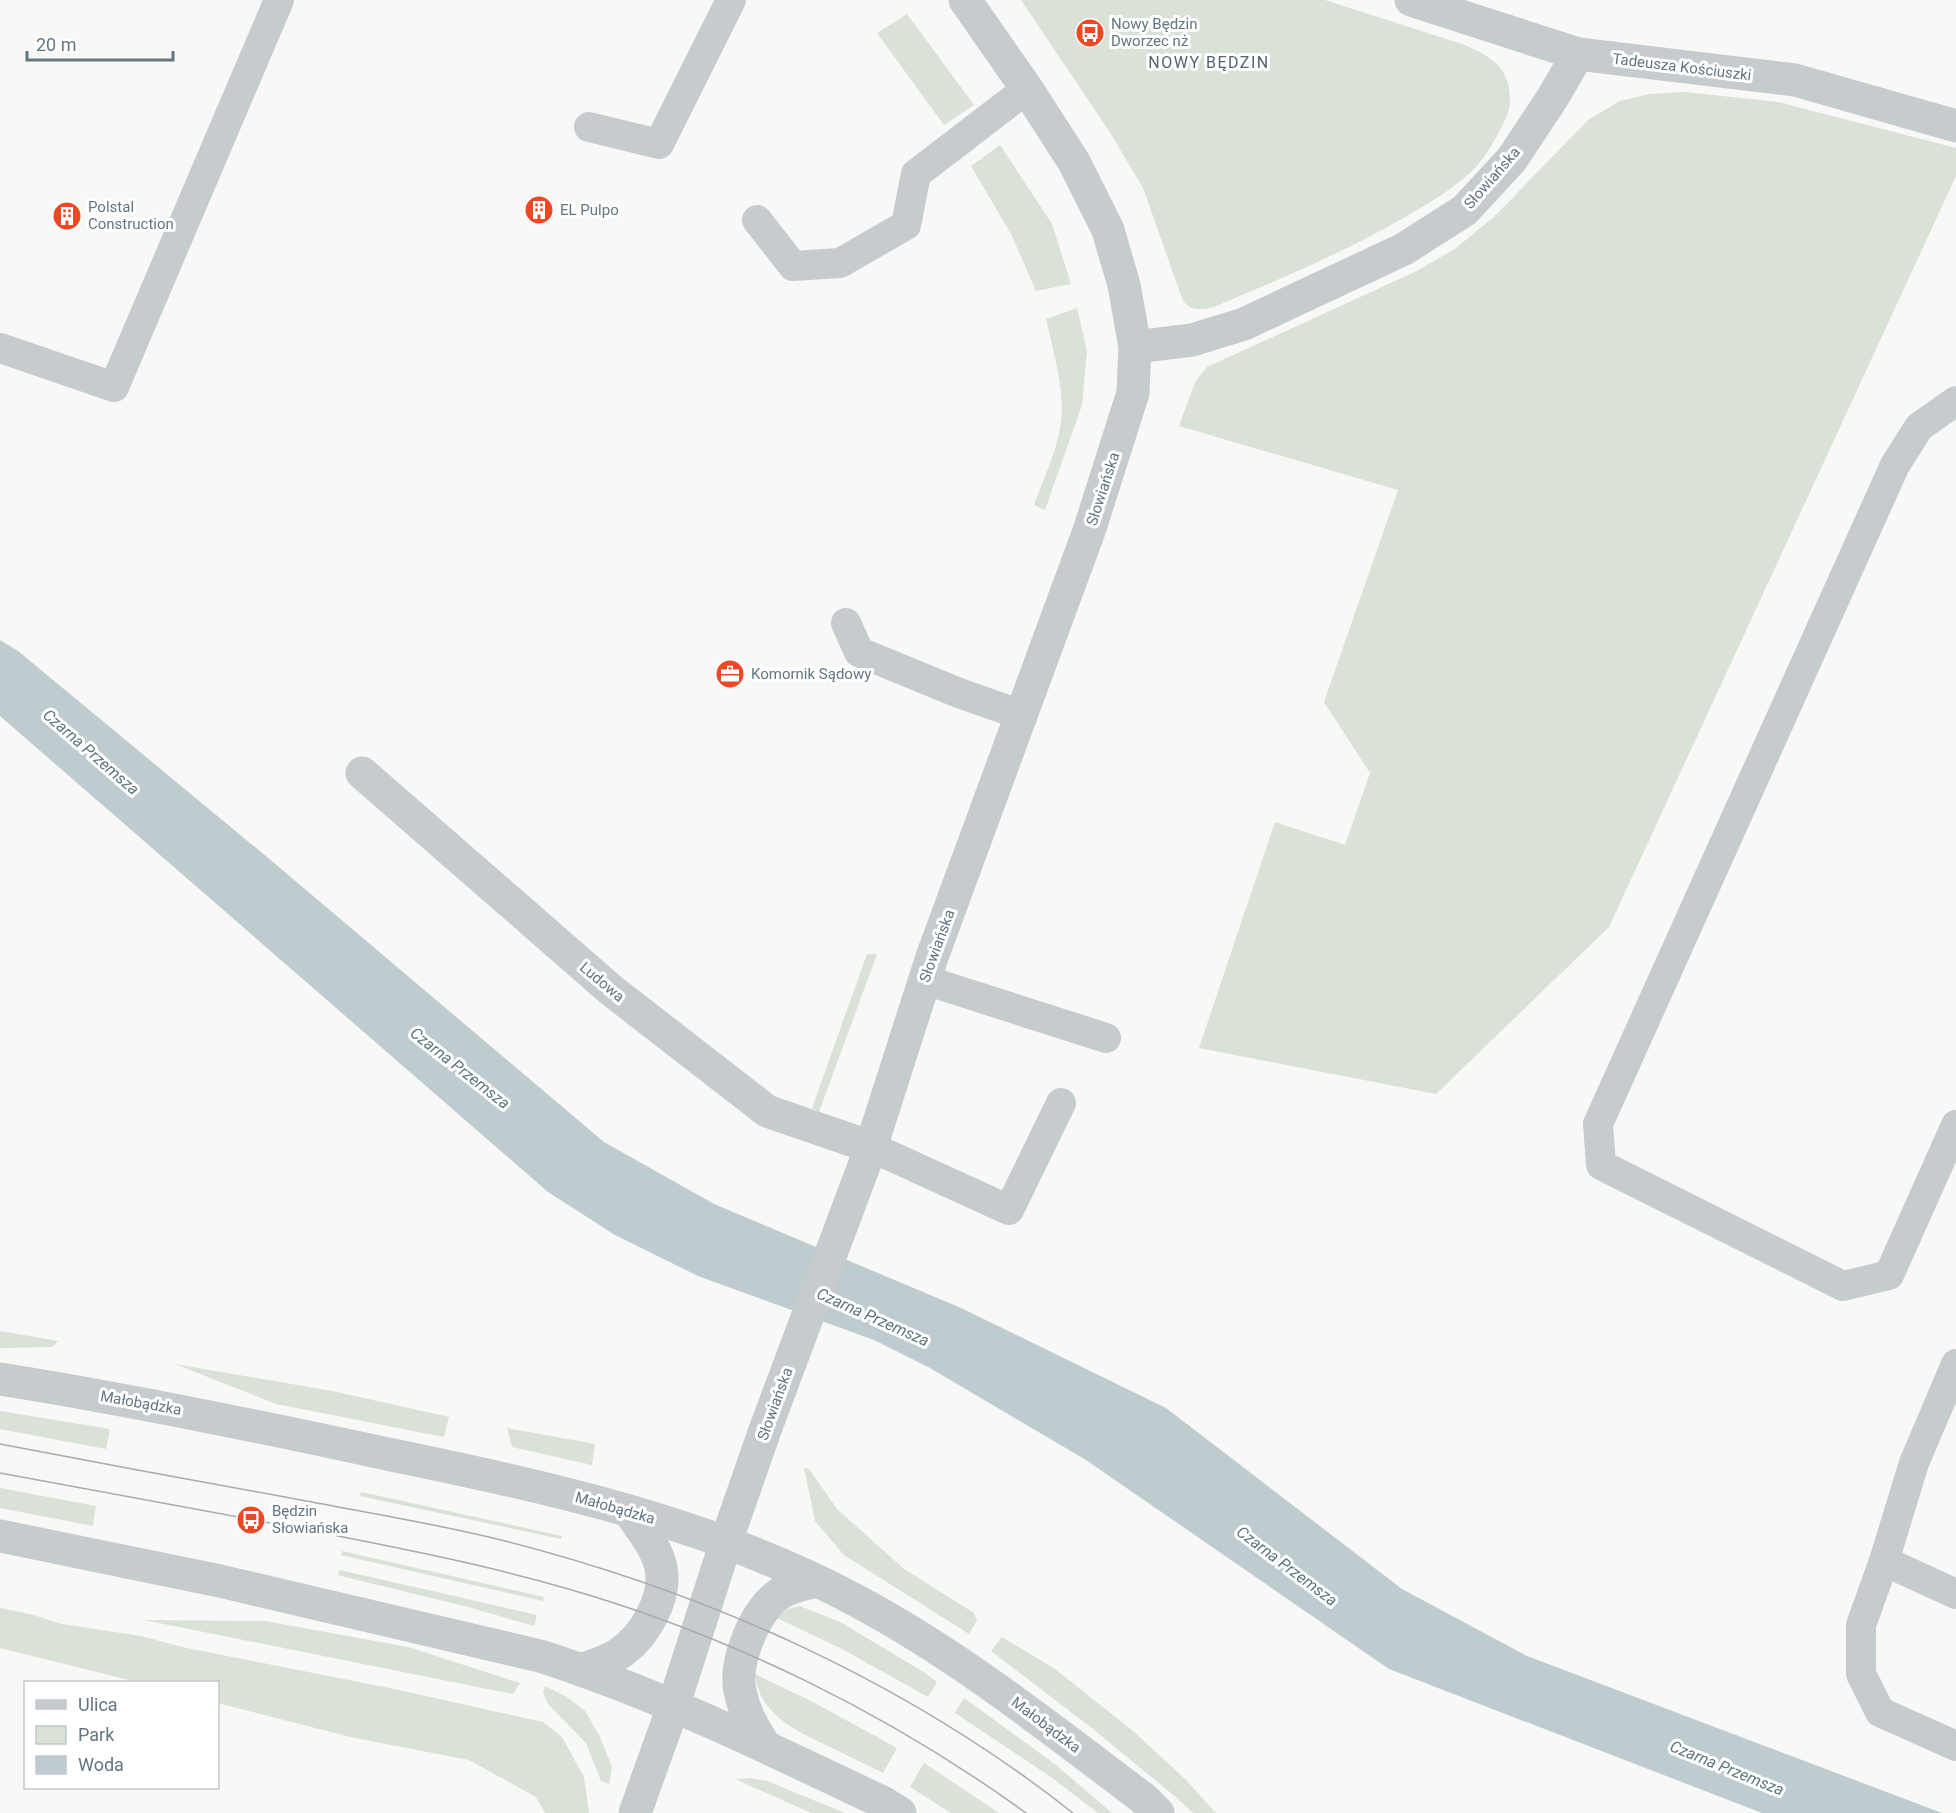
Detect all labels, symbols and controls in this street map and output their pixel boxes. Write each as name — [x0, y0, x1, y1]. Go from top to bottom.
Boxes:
place label: Nowy Będzin Dworzec nż — [1111, 15, 1197, 50]
bus stop icon: Nowy Będzin Dworzec nż — [1074, 17, 1106, 49]
scale bar — [27, 24, 172, 62]
text: 20 m — [36, 34, 76, 55]
street label: Tadeusza Kościuszki — [1612, 50, 1752, 84]
district label: NOWY BĘDZIN — [1148, 53, 1270, 72]
street label: Słowiańska — [1460, 143, 1524, 213]
building icon: EL Pulpo — [523, 194, 555, 226]
place label: Polstal Construction — [88, 198, 174, 233]
building icon: Polstal Construction — [51, 200, 83, 232]
place label: EL Pulpo — [560, 201, 619, 219]
street label: Słowiańska — [1083, 450, 1123, 528]
office icon: Komornik Sądowy — [714, 658, 746, 690]
place label: Komornik Sądowy — [751, 665, 871, 683]
water label: Czarna Przemsza — [39, 705, 143, 799]
street label: Słowiańska — [915, 907, 959, 985]
street label: Ludowa — [576, 958, 628, 1006]
water label: Czarna Przemsza — [406, 1023, 514, 1113]
water label: Czarna Przemsza — [814, 1284, 932, 1350]
street label: Słowiańska — [753, 1365, 797, 1443]
street label: Małobądzka — [99, 1387, 183, 1419]
street label: Małobądzka — [573, 1488, 657, 1528]
place label: Będzin Słowiańska — [272, 1502, 348, 1537]
bus stop icon: Będzin Słowiańska — [235, 1504, 267, 1536]
water label: Czarna Przemsza — [1233, 1522, 1341, 1610]
legend — [24, 1681, 219, 1789]
street label: Małobądzka — [1008, 1693, 1084, 1757]
text: Ulica — [78, 1694, 118, 1715]
text: Park — [78, 1724, 115, 1745]
water label: Czarna Przemsza — [1667, 1737, 1787, 1799]
text: Woda — [78, 1754, 124, 1775]

